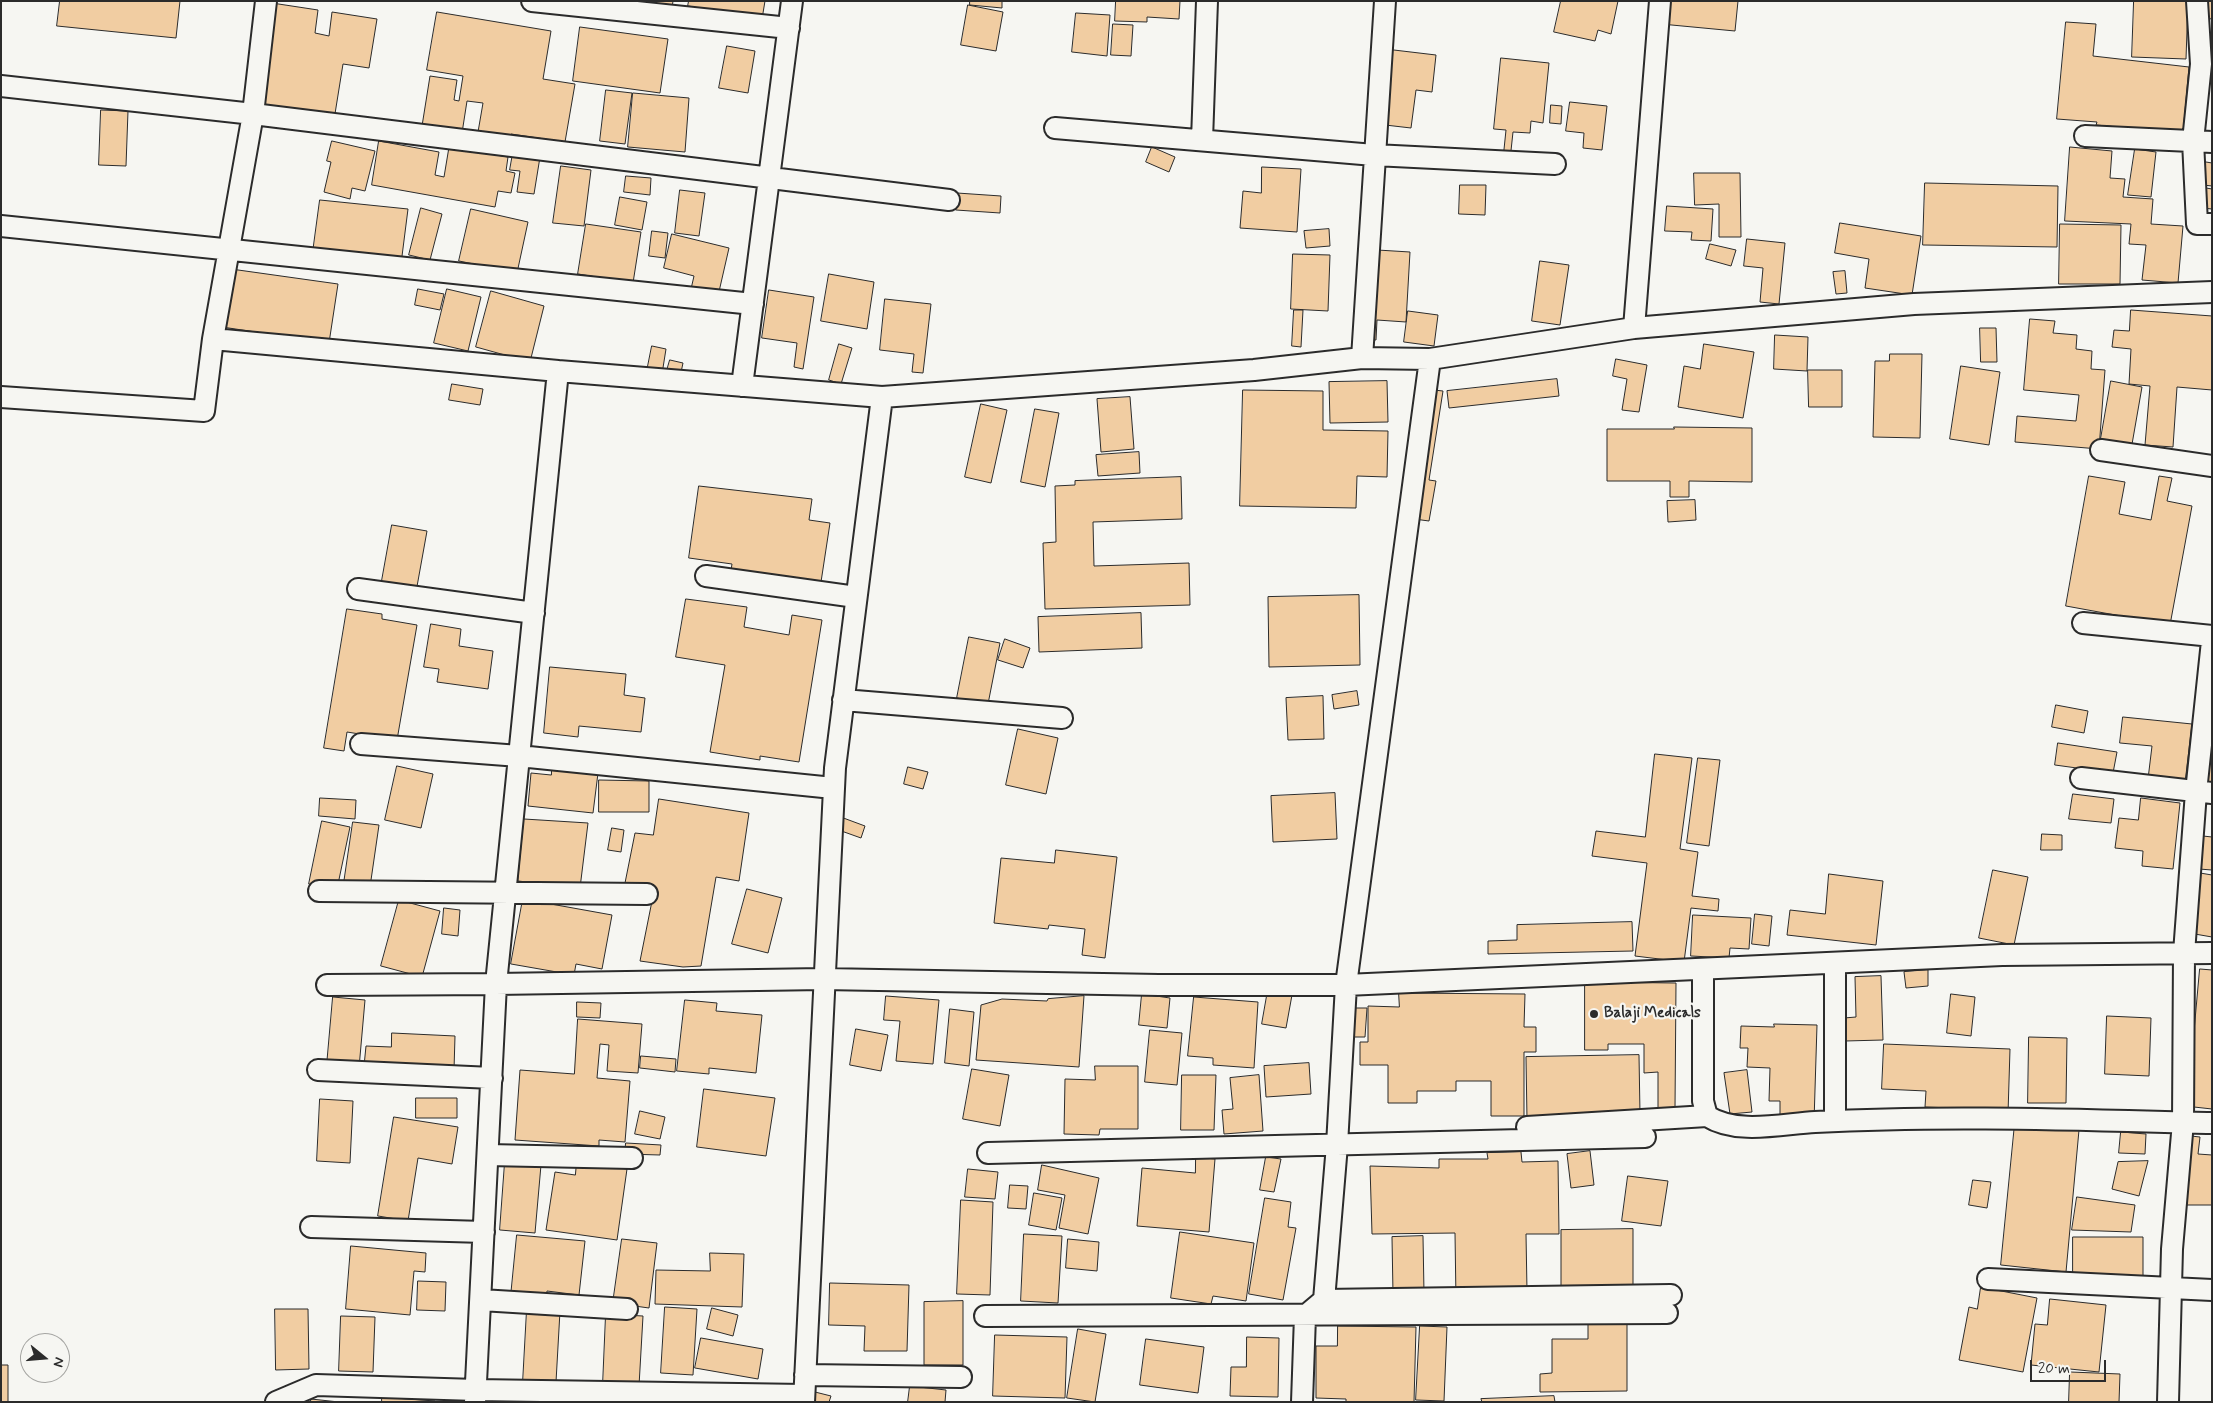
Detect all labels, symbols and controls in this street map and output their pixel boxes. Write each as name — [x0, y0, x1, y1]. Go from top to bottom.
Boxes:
place label: Balaji Medicals — [1604, 1005, 1701, 1023]
marker: Balaji Medicals — [1588, 1008, 1600, 1020]
north arrow — [20, 1333, 70, 1383]
scale bar — [2033, 1350, 2109, 1382]
text: N — [48, 1355, 68, 1369]
text: 20 m — [2038, 1359, 2070, 1379]

